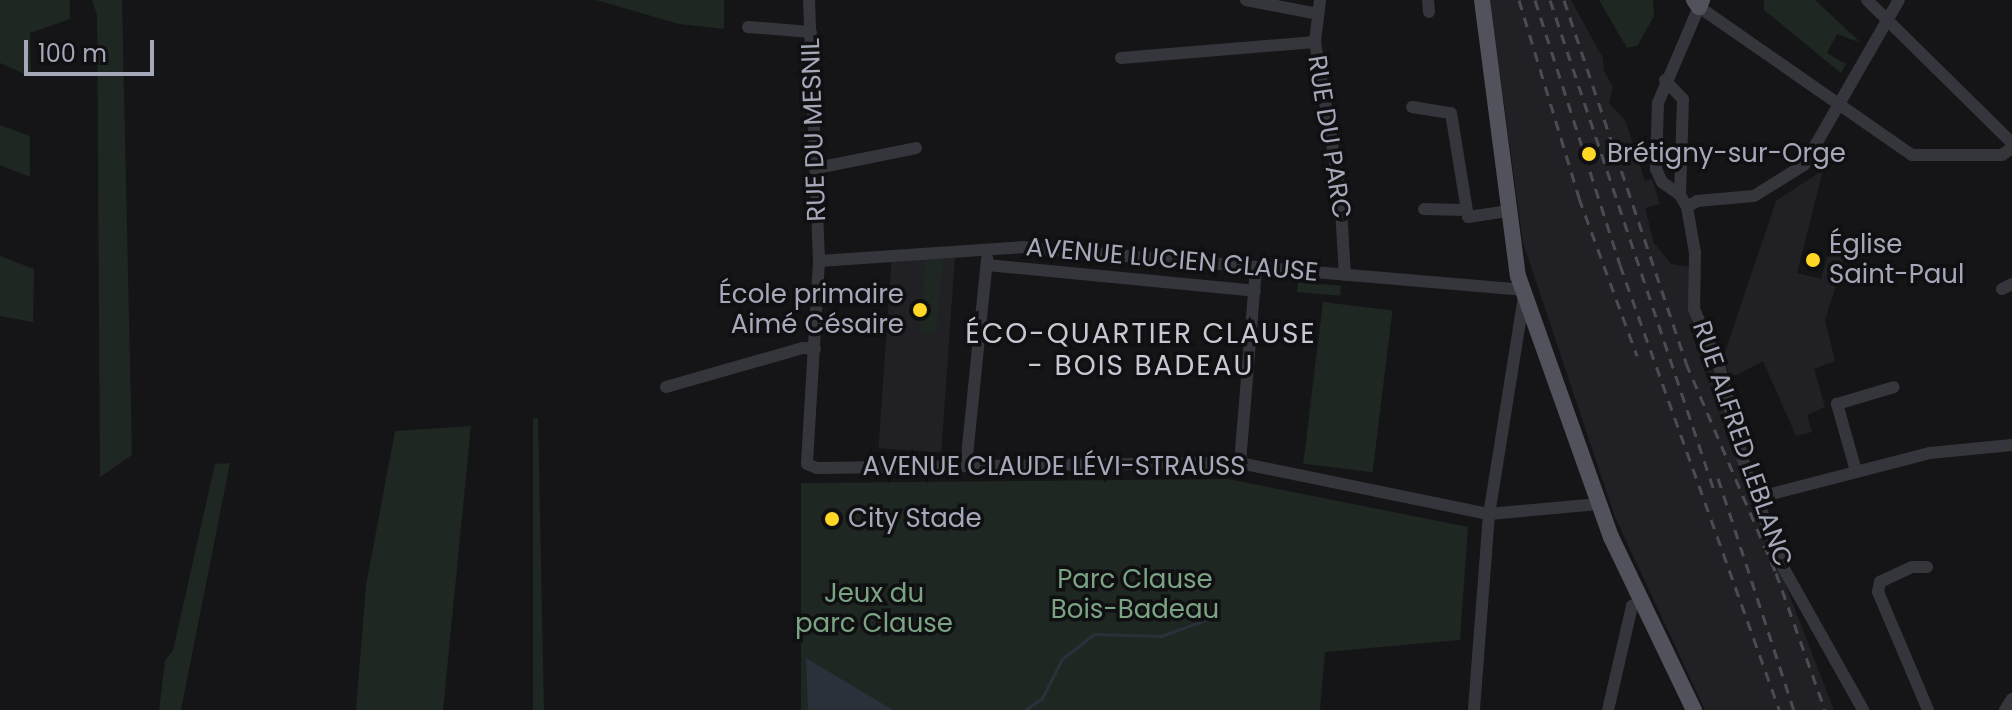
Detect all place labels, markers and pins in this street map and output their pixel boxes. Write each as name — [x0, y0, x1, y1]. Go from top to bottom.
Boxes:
place label: Brétigny-sur-Orge — [1607, 138, 1846, 170]
marker: Brétigny-sur-Orge — [1578, 143, 1600, 165]
place label: Église Saint-Paul — [1829, 229, 1964, 290]
marker: Église Saint-Paul — [1804, 251, 1822, 269]
place label: École primaire Aimé Césaire — [719, 279, 904, 340]
marker: École primaire Aimé Césaire — [911, 301, 929, 319]
place label: City Stade — [848, 503, 982, 535]
marker: City Stade — [823, 510, 841, 528]

